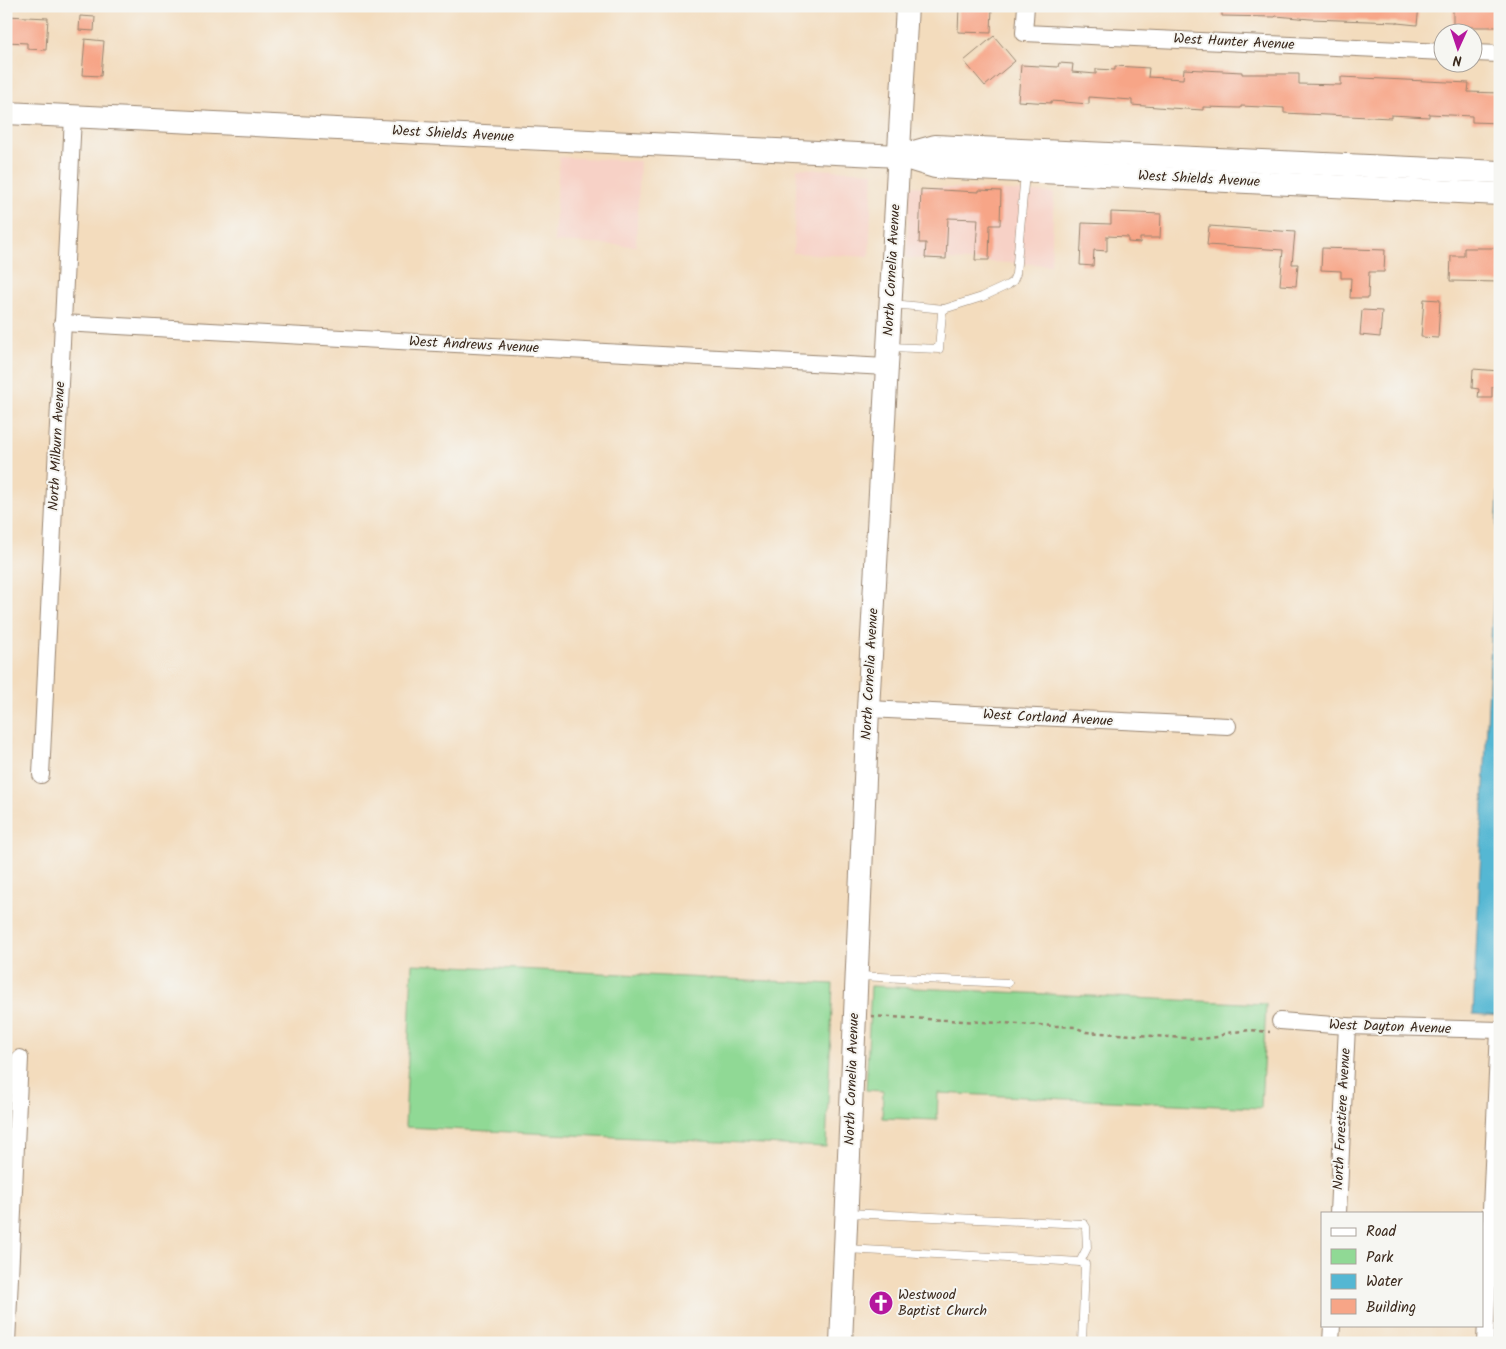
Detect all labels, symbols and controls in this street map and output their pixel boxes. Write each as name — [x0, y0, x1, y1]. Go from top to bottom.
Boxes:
north arrow — [1434, 22, 1484, 72]
street label: West Hunter Avenue — [1173, 28, 1296, 56]
text: N — [1452, 49, 1462, 71]
street label: West Shields Avenue — [391, 120, 515, 148]
street label: West Shields Avenue — [1137, 165, 1261, 193]
street label: North Cornelia Avenue — [878, 203, 906, 337]
street label: West Andrews Avenue — [408, 331, 540, 359]
street label: North Milburn Avenue — [43, 380, 71, 511]
street label: North Cornelia Avenue — [856, 607, 884, 741]
street label: West Cortland Avenue — [982, 704, 1114, 732]
street label: North Cornelia Avenue — [839, 1012, 865, 1145]
street label: West Dayton Avenue — [1328, 1014, 1452, 1040]
street label: North Forestiere Avenue — [1327, 1047, 1357, 1191]
legend — [1321, 1212, 1484, 1326]
text: Road — [1366, 1220, 1397, 1244]
text: Park — [1366, 1246, 1394, 1270]
text: Water — [1366, 1270, 1403, 1294]
place label: Westwood Baptist Church — [898, 1284, 987, 1322]
church icon: Westwood Baptist Church — [868, 1290, 894, 1316]
text: Building — [1366, 1296, 1416, 1320]

